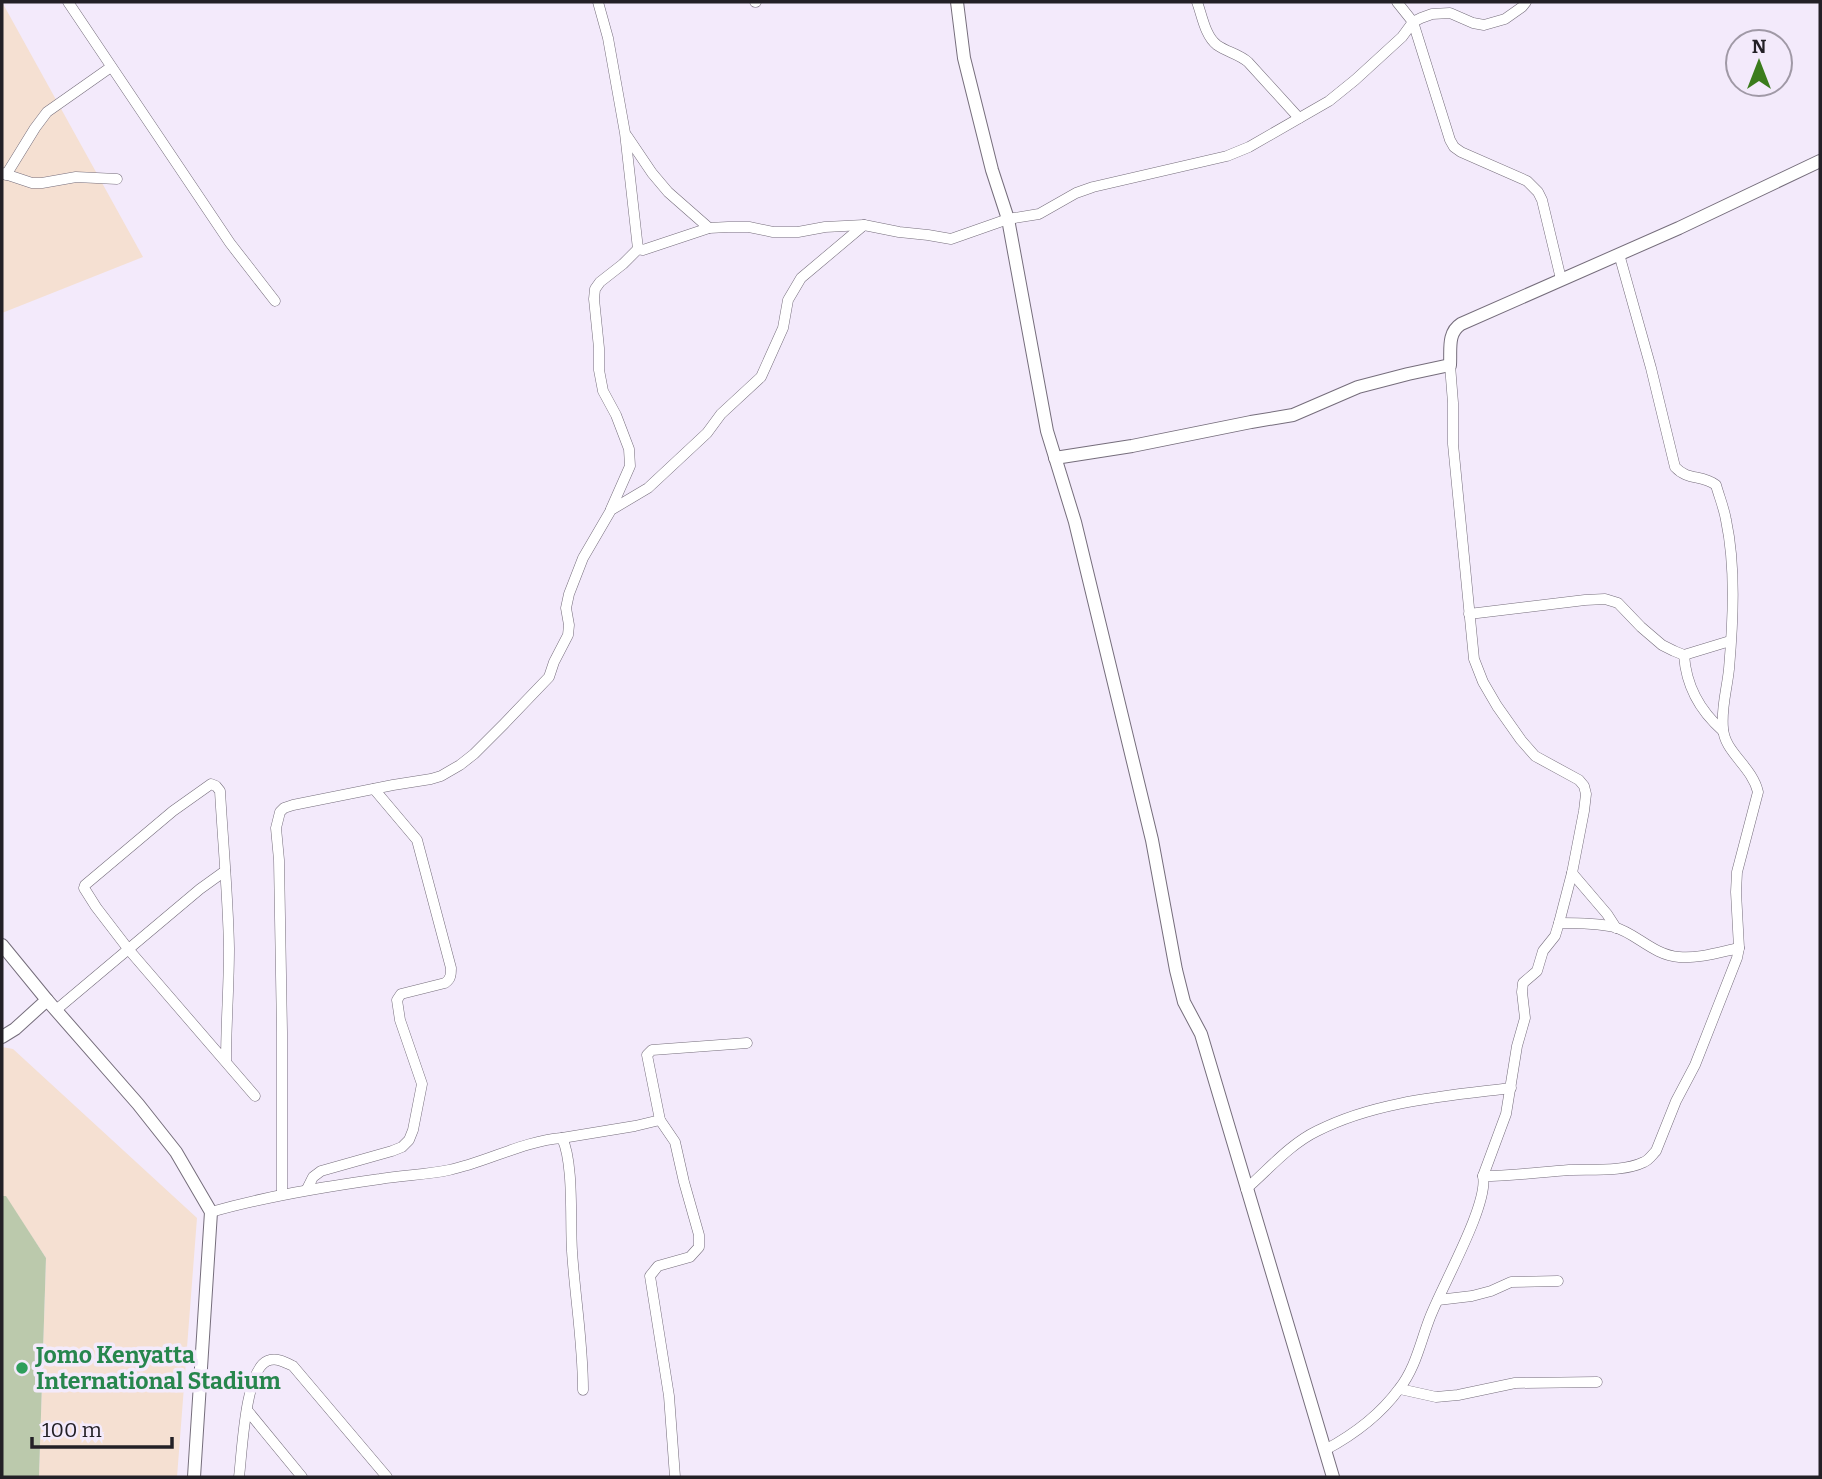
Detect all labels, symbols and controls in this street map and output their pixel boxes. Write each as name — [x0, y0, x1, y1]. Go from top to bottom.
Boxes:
north arrow — [1724, 28, 1794, 98]
text: N — [1752, 35, 1767, 58]
place label: Jomo Kenyatta International Stadium — [34, 1341, 281, 1395]
marker: Jomo Kenyatta International Stadium — [14, 1360, 30, 1376]
scale bar — [32, 1406, 172, 1450]
text: 100 m — [42, 1417, 102, 1443]

